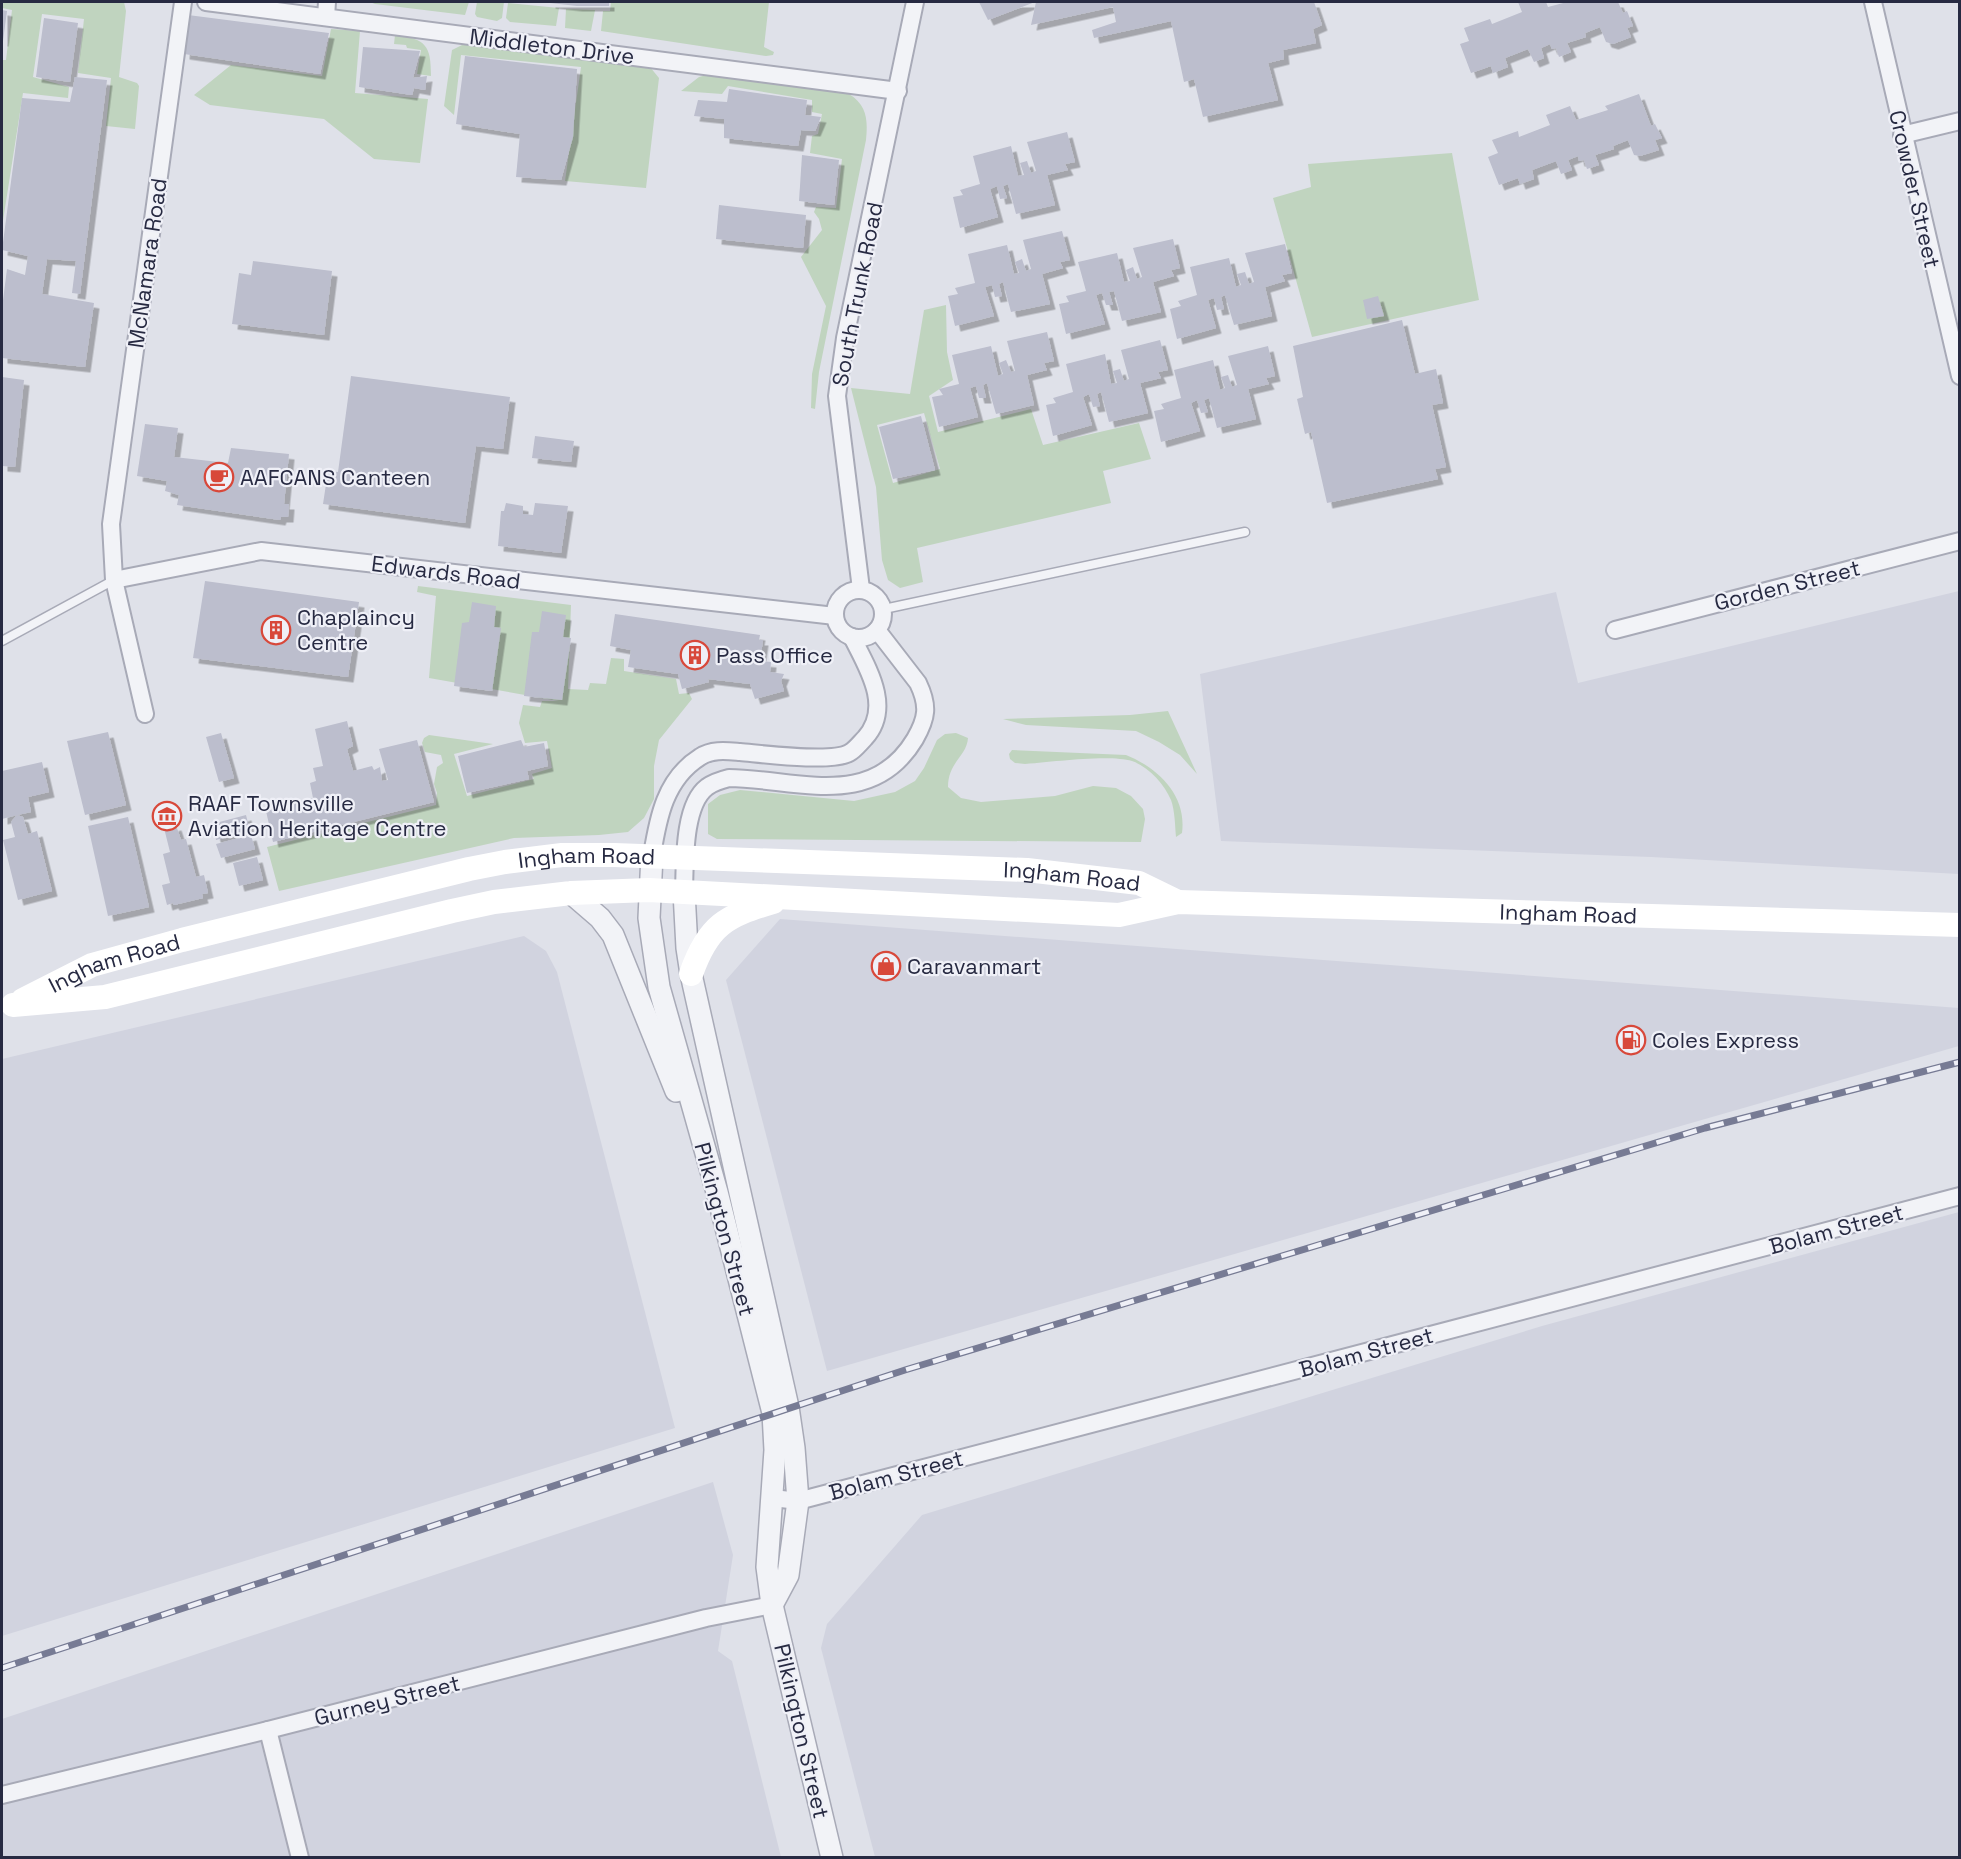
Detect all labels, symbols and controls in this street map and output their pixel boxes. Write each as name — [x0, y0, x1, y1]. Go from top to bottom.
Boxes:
street label: Middleton Drive — [468, 22, 636, 70]
street label: Crowder Street — [1883, 107, 1947, 271]
street label: McNamara Road — [121, 176, 173, 350]
street label: South Trunk Road — [825, 199, 889, 389]
cafe icon: AAFCANS Canteen — [203, 461, 235, 493]
place label: AAFCANS Canteen — [240, 463, 430, 491]
street label: Edwards Road — [370, 549, 522, 595]
street label: Gorden Street — [1711, 553, 1863, 617]
place label: Chaplaincy Centre — [297, 603, 415, 656]
building icon: Chaplaincy Centre — [260, 614, 292, 646]
building icon: Pass Office — [679, 639, 711, 671]
place label: Pass Office — [716, 641, 833, 669]
place label: RAAF Townsville Aviation Heritage Centre — [188, 789, 447, 842]
museum icon: RAAF Townsville Aviation Heritage Centre — [151, 800, 183, 832]
street label: Ingham Road — [516, 841, 656, 874]
street label: Ingham Road — [1003, 855, 1142, 897]
street label: Ingham Road — [1499, 897, 1638, 930]
street label: Ingham Road — [44, 927, 183, 999]
shop icon: Caravanmart — [870, 950, 902, 982]
place label: Caravanmart — [907, 952, 1041, 980]
fuel station icon: Coles Express — [1615, 1024, 1647, 1056]
place label: Coles Express — [1652, 1026, 1799, 1054]
street label: Pilkington Street — [688, 1139, 762, 1319]
street label: Bolam Street — [1766, 1198, 1906, 1260]
street label: Bolam Street — [1296, 1321, 1436, 1383]
street label: Bolam Street — [826, 1444, 966, 1506]
street label: Pilkington Street — [768, 1641, 836, 1821]
street label: Gurney Street — [311, 1668, 463, 1732]

